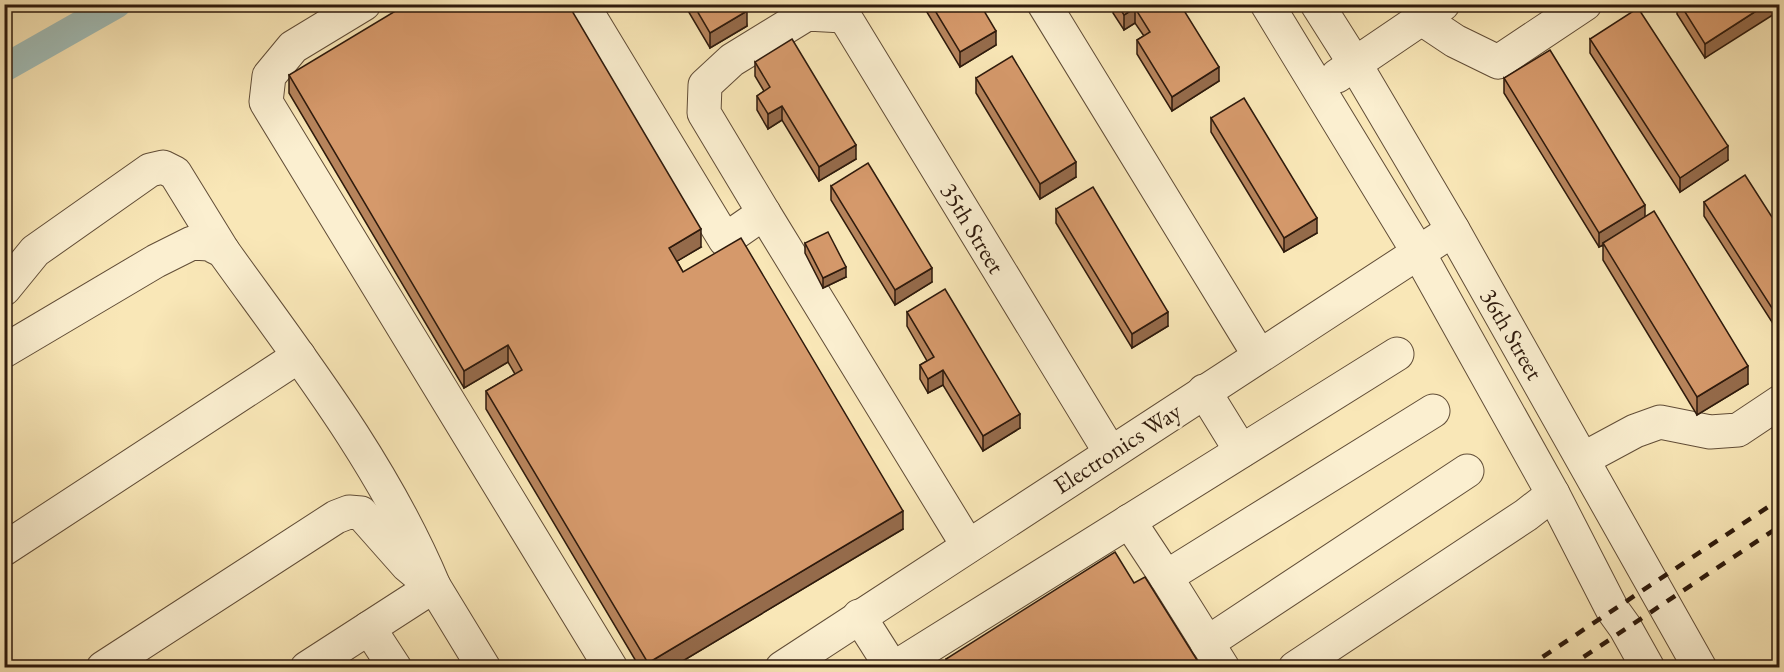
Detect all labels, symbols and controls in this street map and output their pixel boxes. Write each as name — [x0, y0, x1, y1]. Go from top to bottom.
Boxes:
street label: 35th Street — [934, 177, 1012, 279]
street label: 36th Street — [1473, 283, 1551, 386]
street label: Electronics Way — [1047, 395, 1187, 501]

